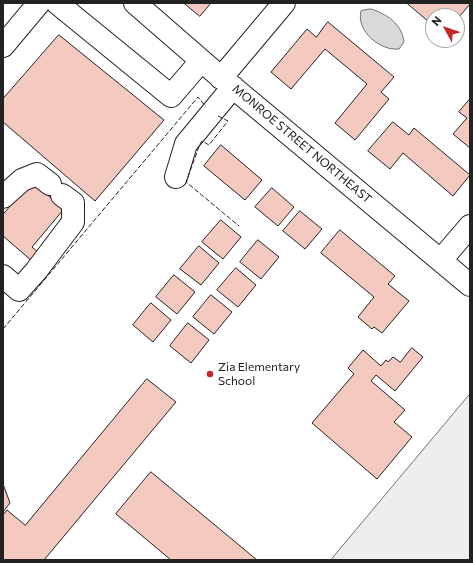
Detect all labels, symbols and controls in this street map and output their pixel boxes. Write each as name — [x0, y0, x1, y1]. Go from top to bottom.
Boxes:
north arrow — [425, 8, 465, 48]
text: N — [429, 13, 444, 28]
street label: MONROE STREET NORTHEAST — [229, 81, 375, 207]
place label: Zia Elementary School — [218, 360, 300, 388]
marker: Zia Elementary School — [205, 369, 215, 379]

